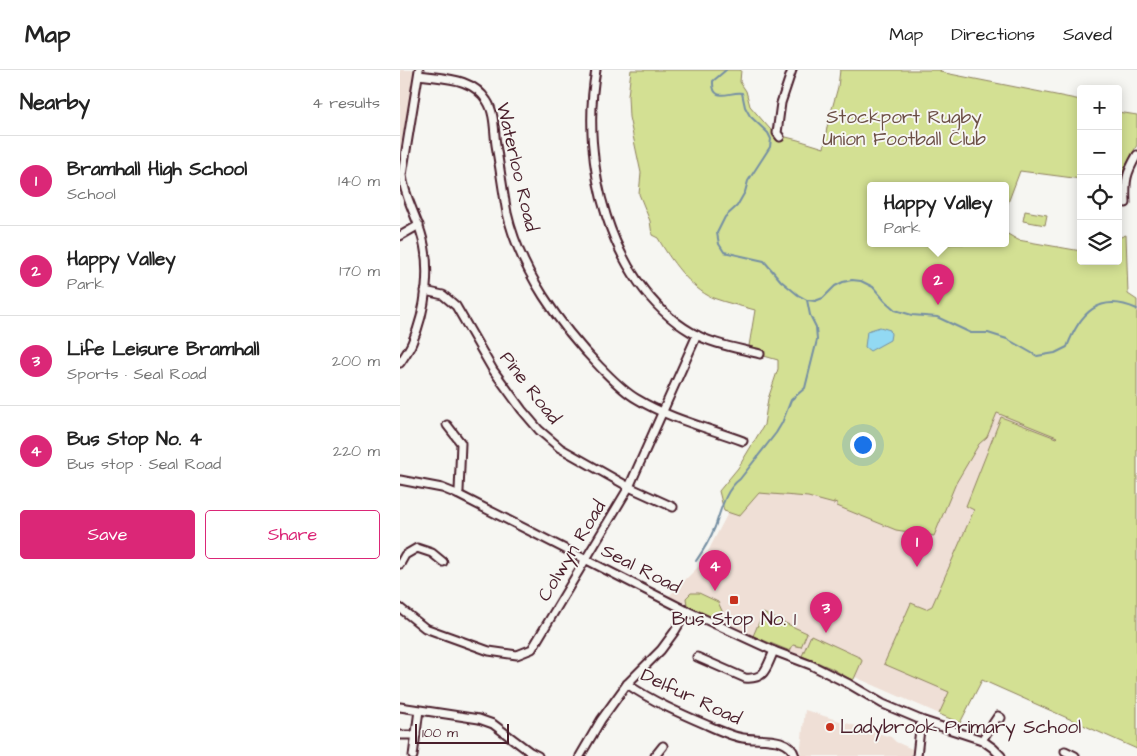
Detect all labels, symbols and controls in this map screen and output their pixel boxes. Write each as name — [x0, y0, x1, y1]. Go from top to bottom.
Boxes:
text: Map — [25, 18, 70, 52]
text: Map — [889, 22, 923, 47]
text: Directions — [951, 22, 1035, 47]
text: Saved — [1063, 22, 1112, 47]
map controls — [1077, 85, 1122, 265]
button: + — [1077, 85, 1122, 130]
text: Nearby — [20, 88, 90, 117]
text: 4 results — [312, 92, 380, 114]
street label: Waterloo Road — [489, 100, 545, 234]
park label: Stockport Rugby Union Football Club — [822, 104, 986, 153]
button: − — [1077, 130, 1122, 175]
text: Bramhall High School — [67, 156, 247, 183]
text: 1 — [35, 170, 37, 192]
text: 140 m — [338, 170, 380, 192]
button: locate — [1077, 175, 1122, 220]
popup — [867, 182, 1009, 247]
text: School — [67, 183, 116, 205]
text: Happy Valley — [884, 190, 992, 217]
text: Park — [884, 217, 921, 239]
button: layers — [1077, 220, 1122, 265]
text: Happy Valley — [67, 246, 176, 273]
text: 2 — [31, 260, 41, 282]
text: 170 m — [339, 260, 380, 282]
pin: 2 — [922, 264, 954, 305]
text: Park — [67, 273, 104, 295]
text: Life Leisure Bramhall — [67, 336, 260, 363]
street label: Pine Road — [493, 346, 567, 430]
text: 3 — [32, 350, 40, 372]
text: 200 m — [332, 350, 380, 372]
text: Sports · Seal Road — [67, 363, 206, 385]
text: Bus Stop No. 4 — [67, 426, 202, 453]
your location — [850, 432, 876, 458]
text: 4 — [31, 440, 41, 462]
text: 220 m — [333, 440, 380, 462]
text: Bus stop · Seal Road — [67, 453, 221, 475]
street label: Colwyn Road — [531, 495, 614, 607]
button: Save — [20, 510, 195, 559]
button: Share — [205, 510, 380, 559]
pin: 1 — [901, 526, 933, 567]
street label: Seal Road — [596, 537, 686, 601]
pin: 4 — [699, 550, 731, 591]
pin: 3 — [810, 592, 842, 633]
marker: Bus Stop No. 1 — [728, 594, 740, 606]
place label: Bus Stop No. 1 — [672, 606, 797, 633]
street label: Delfur Road — [636, 662, 746, 732]
place label: Ladybrook Primary School — [840, 714, 1081, 742]
scale bar — [415, 721, 509, 744]
marker: Ladybrook Primary School — [824, 721, 836, 733]
text: 100 m — [422, 723, 458, 743]

